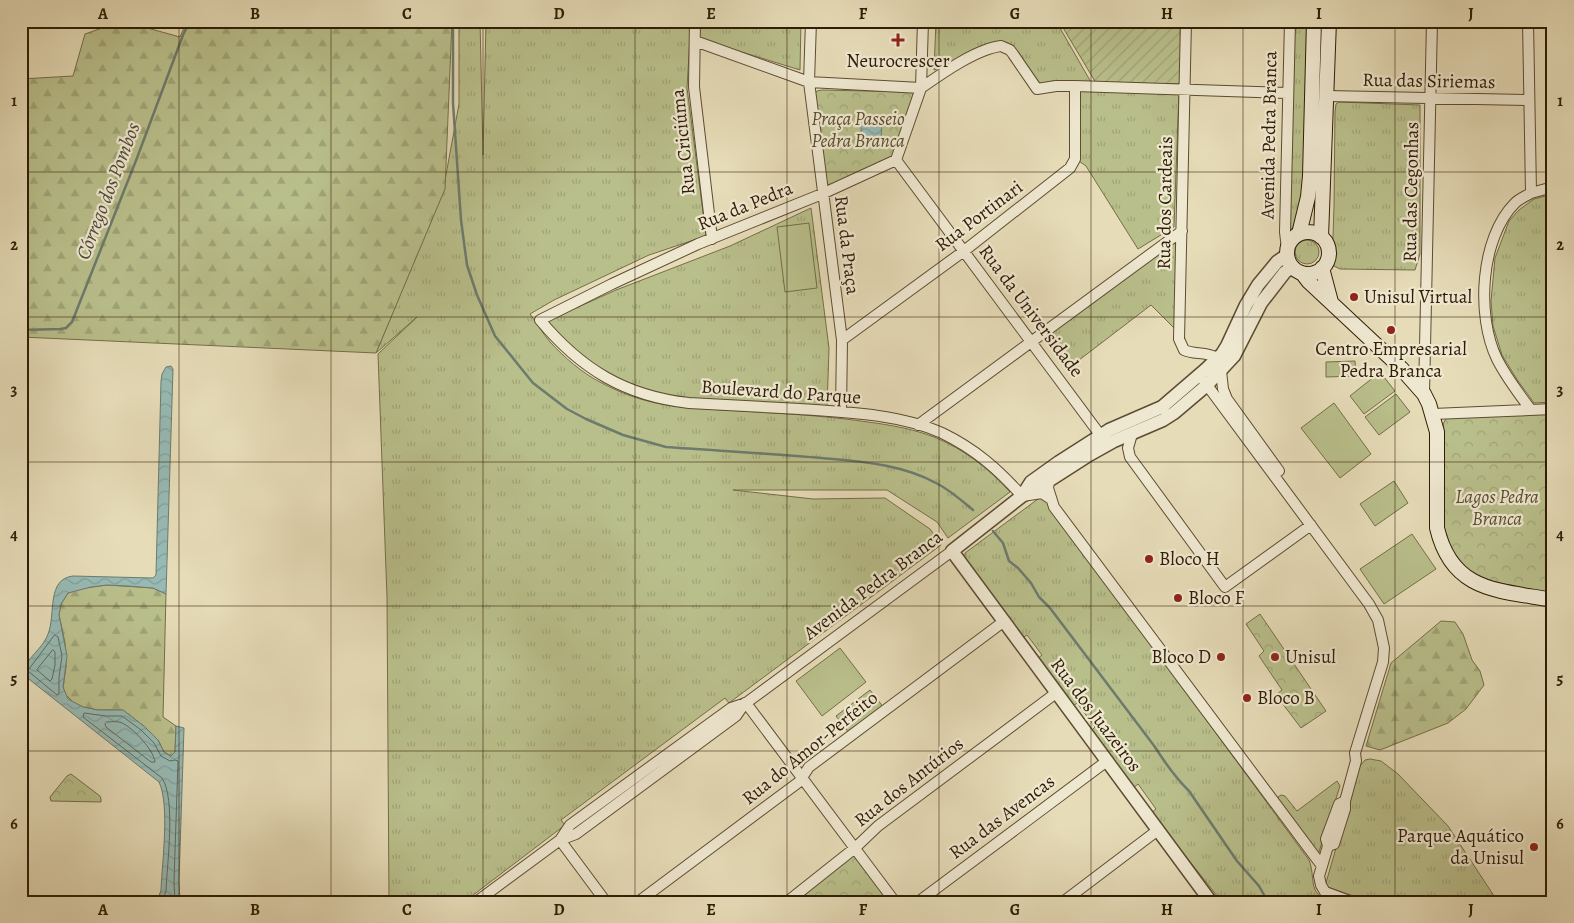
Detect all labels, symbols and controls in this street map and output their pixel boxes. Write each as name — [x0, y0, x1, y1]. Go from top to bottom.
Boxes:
text: A — [97, 3, 109, 25]
text: B — [250, 3, 260, 25]
text: C — [402, 3, 412, 25]
text: D — [553, 3, 565, 25]
text: E — [706, 3, 716, 25]
text: F — [859, 3, 868, 25]
text: G — [1010, 3, 1020, 25]
text: H — [1161, 3, 1173, 25]
text: I — [1316, 3, 1322, 25]
text: J — [1468, 3, 1474, 25]
marker: Neurocrescer — [891, 33, 905, 47]
place label: Neurocrescer — [846, 48, 950, 74]
street label: Avenida Pedra Branca — [1255, 51, 1283, 220]
street label: Rua das Siriemas — [1362, 67, 1496, 95]
street label: Rua Criciúma — [664, 88, 701, 196]
text: 1 — [11, 90, 17, 112]
text: 1 — [1557, 90, 1563, 112]
park label: Praça Passeio Pedra Branca — [811, 106, 905, 154]
water label: Córrego dos Pombos — [69, 118, 147, 263]
street label: Rua das Cegonhas — [1397, 122, 1425, 262]
street label: Rua dos Cardeais — [1151, 136, 1179, 270]
street label: Rua Portinari — [930, 174, 1028, 258]
street label: Rua da Pedra — [693, 175, 797, 237]
street label: Rua da Praça — [828, 194, 866, 296]
text: 2 — [10, 234, 18, 256]
text: 2 — [1556, 234, 1564, 256]
street label: Rua da Universidade — [973, 239, 1089, 383]
place label: Unisul Virtual — [1364, 284, 1473, 310]
marker: Unisul Virtual — [1348, 291, 1360, 303]
marker: Centro Empresarial Pedra Branca — [1385, 324, 1397, 336]
place label: Centro Empresarial Pedra Branca — [1315, 336, 1467, 384]
street label: Boulevard do Parque — [700, 373, 862, 411]
text: 3 — [11, 379, 18, 401]
text: 3 — [1557, 379, 1564, 401]
park label: Lagos Pedra Branca — [1455, 484, 1539, 532]
text: 4 — [10, 524, 18, 546]
street label: Avenida Pedra Branca — [797, 524, 948, 647]
text: 4 — [1556, 524, 1564, 546]
place label: Bloco H — [1159, 546, 1220, 572]
marker: Bloco H — [1143, 553, 1155, 565]
place label: Bloco F — [1188, 585, 1244, 611]
marker: Bloco F — [1172, 592, 1184, 604]
place label: Bloco D — [1151, 644, 1211, 670]
place label: Unisul — [1285, 644, 1336, 670]
marker: Bloco D — [1215, 651, 1227, 663]
marker: Unisul — [1269, 651, 1281, 663]
street label: Rua dos Juazeiros — [1045, 653, 1147, 777]
text: 5 — [11, 668, 18, 690]
text: 5 — [1557, 668, 1564, 690]
street label: Rua do Amor-Perfeito — [737, 685, 883, 811]
place label: Bloco B — [1257, 685, 1315, 711]
marker: Bloco B — [1241, 692, 1253, 704]
street label: Rua dos Antúrios — [849, 731, 969, 833]
street label: Rua das Avencas — [944, 769, 1060, 865]
text: 6 — [10, 813, 18, 835]
text: 6 — [1556, 813, 1564, 835]
place label: Parque Aquático da Unisul — [1397, 823, 1524, 871]
marker: Parque Aquático da Unisul — [1528, 841, 1540, 853]
text: A — [97, 899, 109, 921]
text: B — [250, 899, 260, 921]
text: C — [402, 899, 412, 921]
text: D — [553, 899, 565, 921]
text: E — [706, 899, 716, 921]
text: F — [859, 899, 868, 921]
text: G — [1010, 899, 1020, 921]
text: H — [1161, 899, 1173, 921]
text: I — [1316, 899, 1322, 921]
text: J — [1468, 899, 1474, 921]

